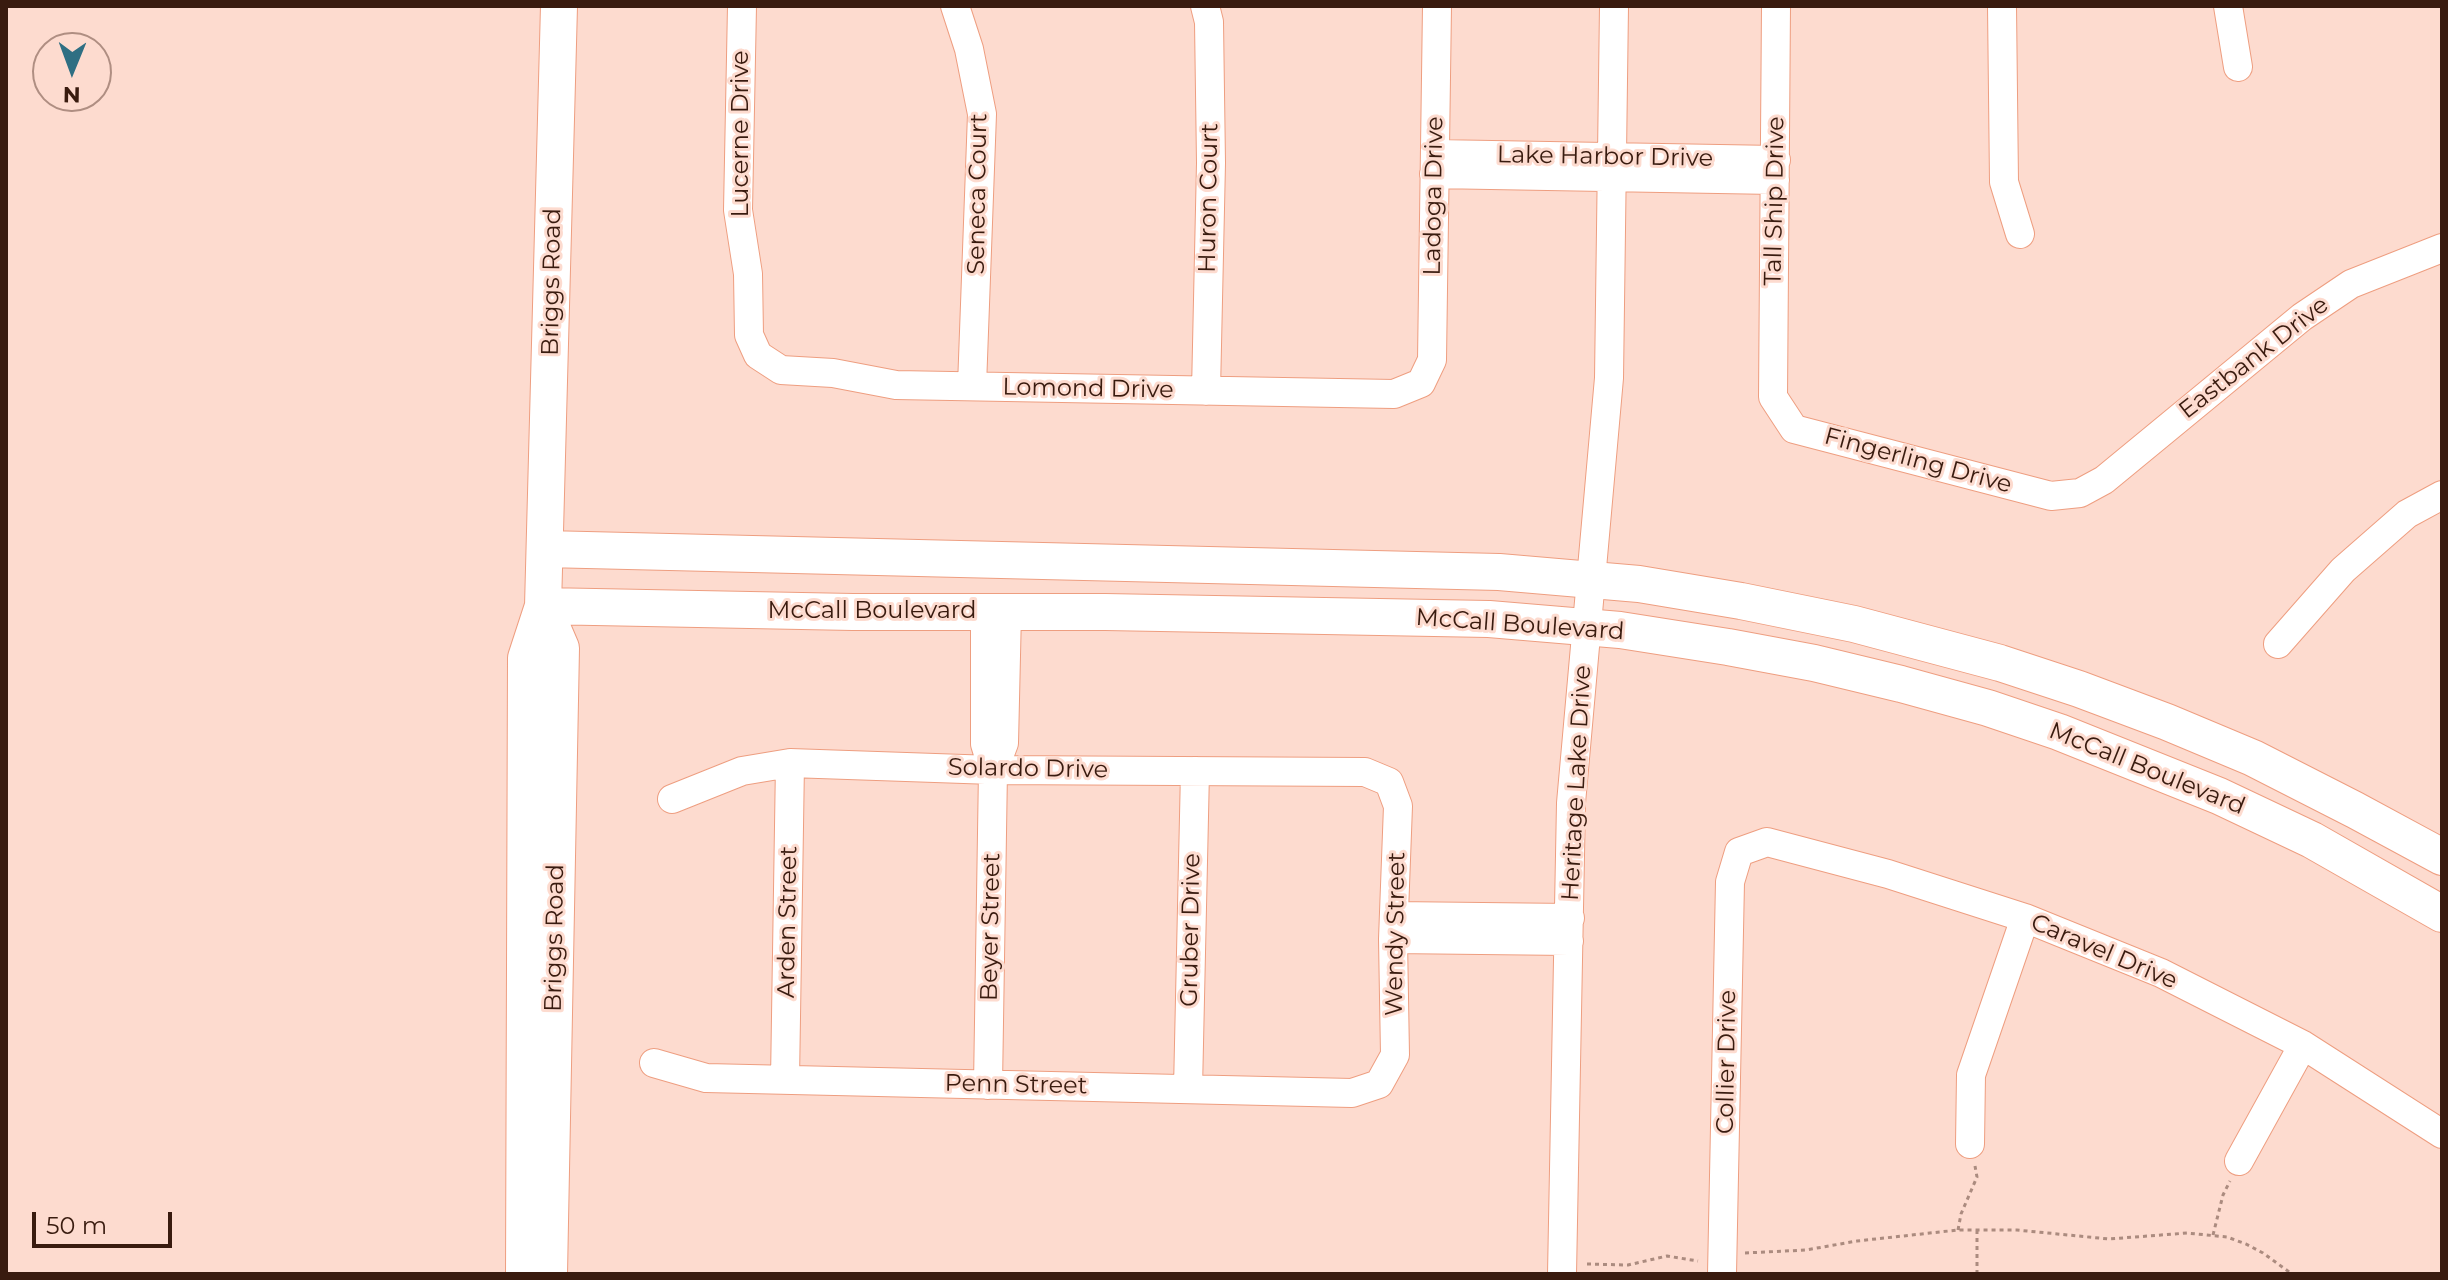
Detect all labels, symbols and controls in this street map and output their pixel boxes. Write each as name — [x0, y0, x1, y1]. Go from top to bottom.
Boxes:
north arrow — [32, 32, 112, 112]
street label: Lucerne Drive — [727, 50, 755, 218]
text: N — [62, 81, 81, 108]
street label: Seneca Court — [962, 113, 994, 275]
street label: Ladoga Drive — [1418, 116, 1450, 276]
street label: Tall Ship Drive — [1759, 116, 1791, 286]
street label: Huron Court — [1193, 123, 1225, 273]
street label: Lake Harbor Drive — [1497, 141, 1713, 173]
street label: Briggs Road — [536, 208, 568, 356]
street label: Eastbank Drive — [2174, 291, 2334, 425]
street label: Lomond Drive — [1002, 373, 1174, 405]
street label: Fingerling Drive — [1821, 422, 2015, 500]
street label: McCall Boulevard — [768, 597, 976, 625]
street label: McCall Boulevard — [1415, 603, 1625, 647]
street label: Heritage Lake Drive — [1556, 664, 1598, 902]
street label: McCall Boulevard — [2045, 717, 2249, 821]
street label: Solardo Drive — [948, 753, 1108, 785]
street label: Arden Street — [772, 846, 804, 998]
street label: Wendy Street — [1380, 852, 1412, 1016]
street label: Beyer Street — [975, 853, 1007, 1001]
street label: Gruber Drive — [1175, 853, 1207, 1007]
street label: Briggs Road — [539, 864, 571, 1012]
street label: Caravel Drive — [2026, 908, 2182, 996]
street label: Collier Drive — [1711, 990, 1743, 1134]
street label: Penn Street — [944, 1069, 1088, 1101]
scale bar — [36, 1196, 176, 1246]
text: 50 m — [46, 1211, 107, 1240]

